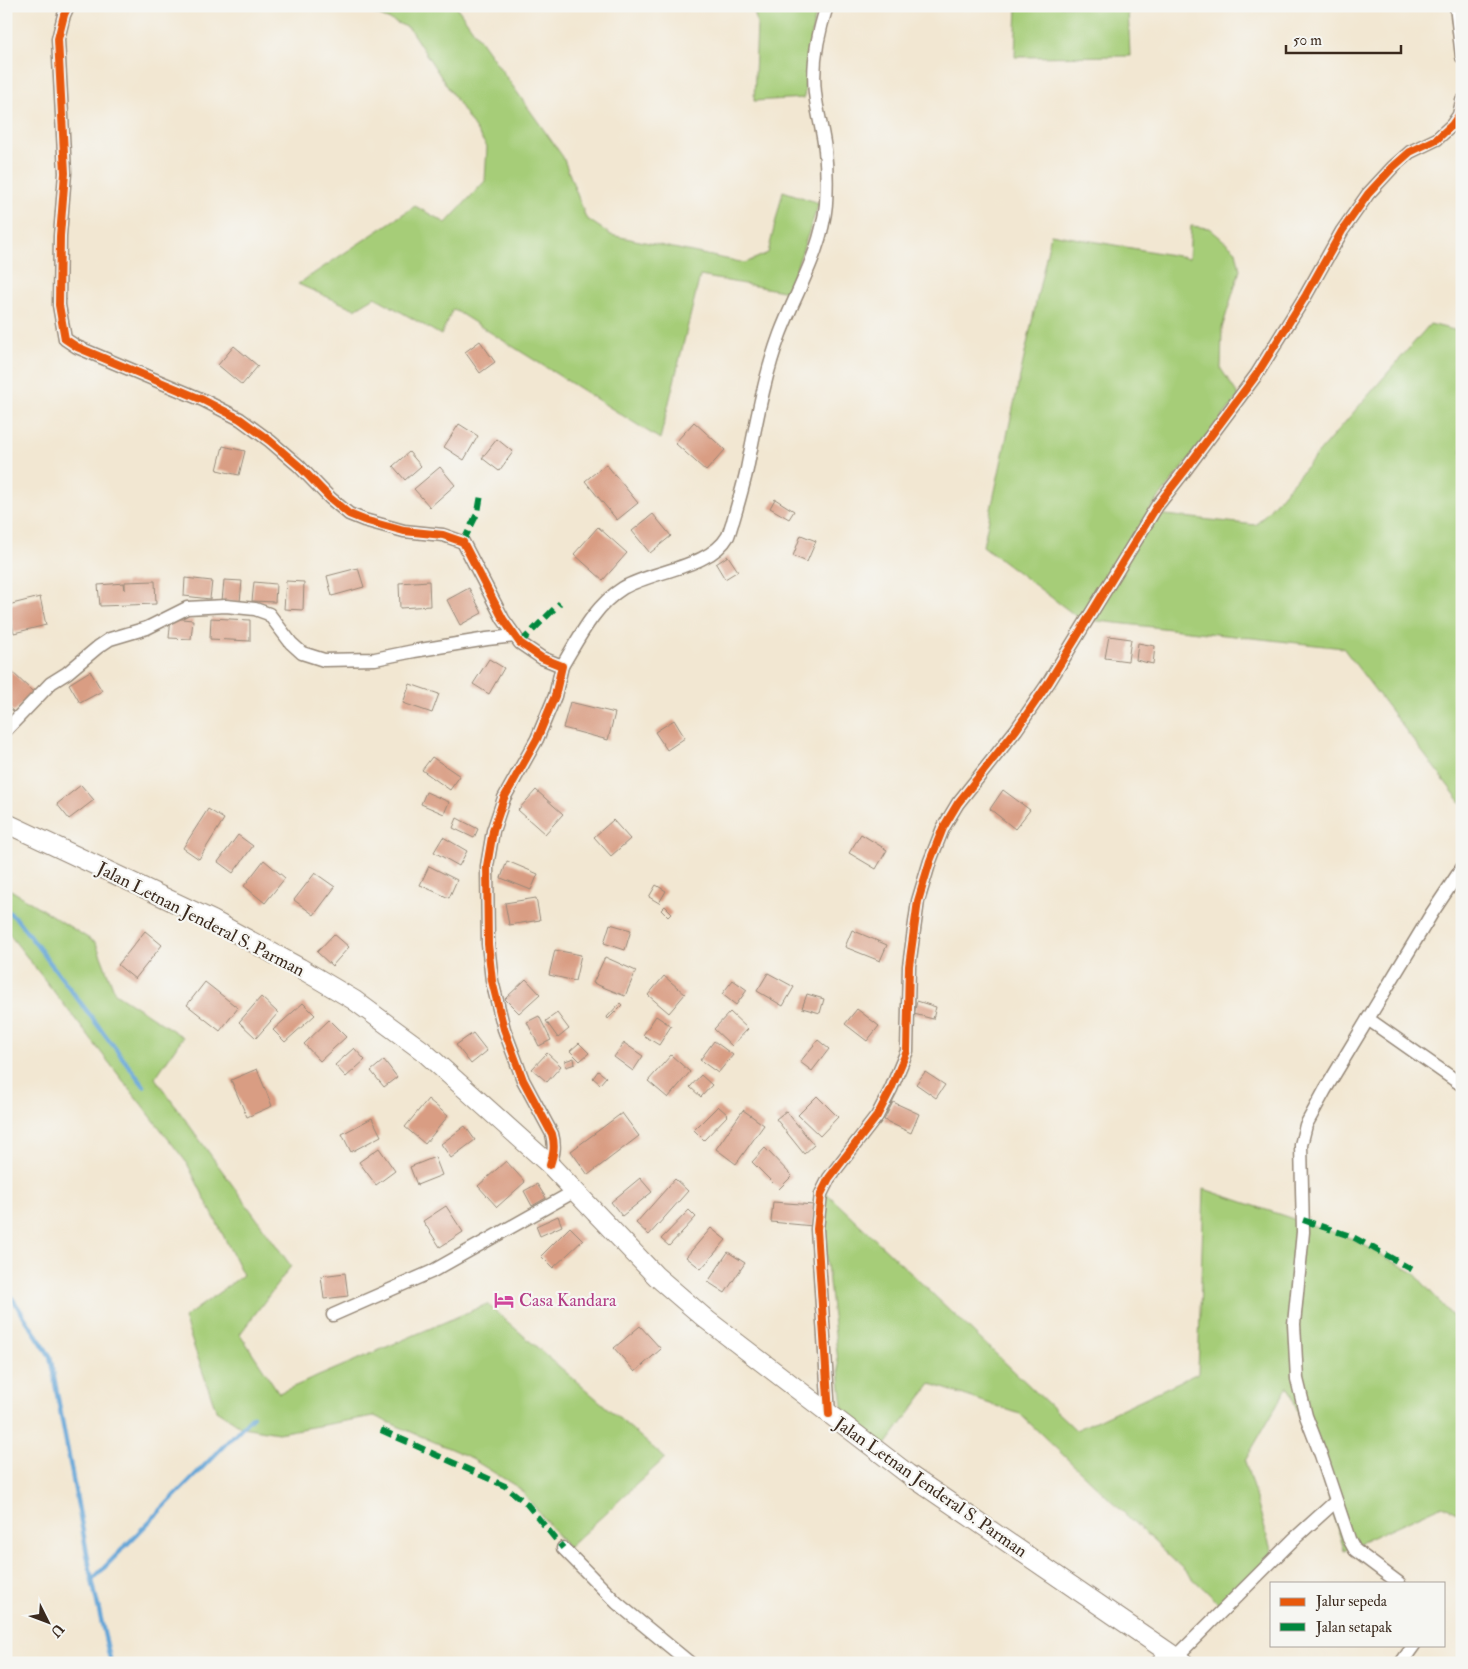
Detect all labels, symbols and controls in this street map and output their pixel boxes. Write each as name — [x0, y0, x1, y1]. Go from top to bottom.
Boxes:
scale bar — [1286, 22, 1400, 54]
text: 50 m — [1293, 31, 1322, 50]
street label: Jalan Letnan Jenderal S. Parman — [92, 856, 309, 982]
hotel icon: Casa Kandara — [493, 1289, 515, 1311]
place label: Casa Kandara — [519, 1289, 617, 1312]
street label: Jalan Letnan Jenderal S. Parman — [829, 1411, 1032, 1563]
legend — [1270, 1582, 1446, 1646]
text: Jalur sepeda — [1315, 1592, 1388, 1612]
north arrow — [22, 1596, 72, 1646]
text: Jalan setapak — [1315, 1618, 1392, 1638]
text: U — [47, 1620, 68, 1641]

